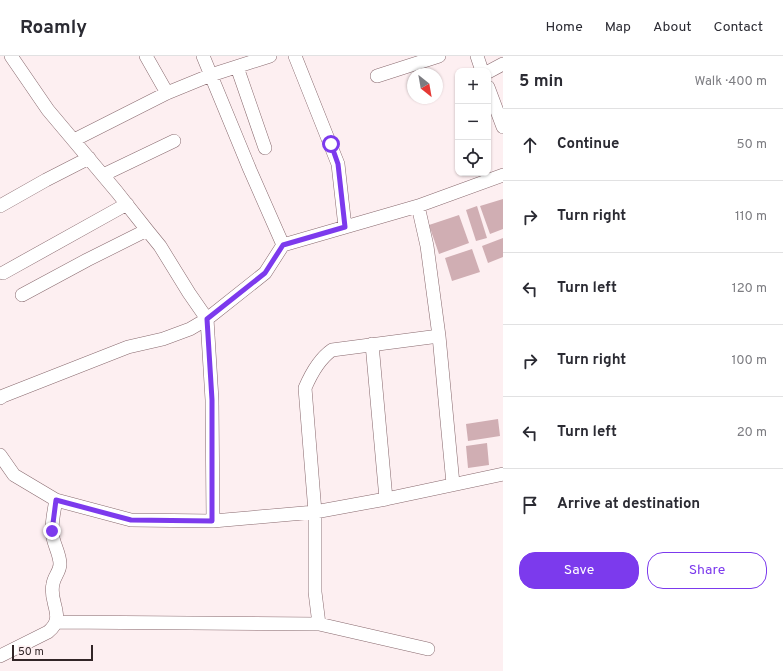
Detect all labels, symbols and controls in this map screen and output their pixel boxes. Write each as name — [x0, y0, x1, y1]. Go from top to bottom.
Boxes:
text: Roamly — [20, 16, 87, 40]
text: Home — [546, 19, 583, 36]
text: Map — [605, 19, 631, 36]
text: About — [653, 19, 692, 36]
text: Contact — [714, 19, 763, 36]
north arrow — [407, 68, 443, 104]
map controls — [455, 68, 491, 176]
button: + — [455, 68, 491, 104]
text: 5 min — [519, 71, 563, 93]
text: Walk · 400 m — [694, 74, 767, 90]
button: − — [455, 104, 491, 140]
icon: ahead — [519, 134, 541, 156]
route start — [322, 135, 340, 153]
text: Continue — [557, 135, 619, 154]
text: 50 m — [737, 137, 767, 153]
button: locate — [455, 140, 491, 176]
icon: right — [519, 206, 541, 228]
text: Turn right — [557, 207, 626, 226]
text: 110 m — [735, 209, 767, 225]
icon: left — [519, 278, 541, 300]
text: Turn left — [557, 279, 617, 298]
text: 120 m — [732, 281, 767, 297]
icon: right — [519, 350, 541, 372]
text: Turn right — [557, 351, 626, 370]
text: 100 m — [731, 353, 767, 369]
icon: left — [519, 422, 541, 444]
text: Turn left — [557, 423, 617, 442]
text: 20 m — [737, 425, 767, 441]
icon: arrive — [519, 494, 541, 516]
text: Arrive at destination — [557, 495, 700, 514]
route end — [43, 522, 61, 540]
button: Save — [519, 552, 639, 589]
button: Share — [647, 552, 767, 589]
scale bar — [12, 643, 93, 662]
text: 50 m — [18, 645, 44, 659]

